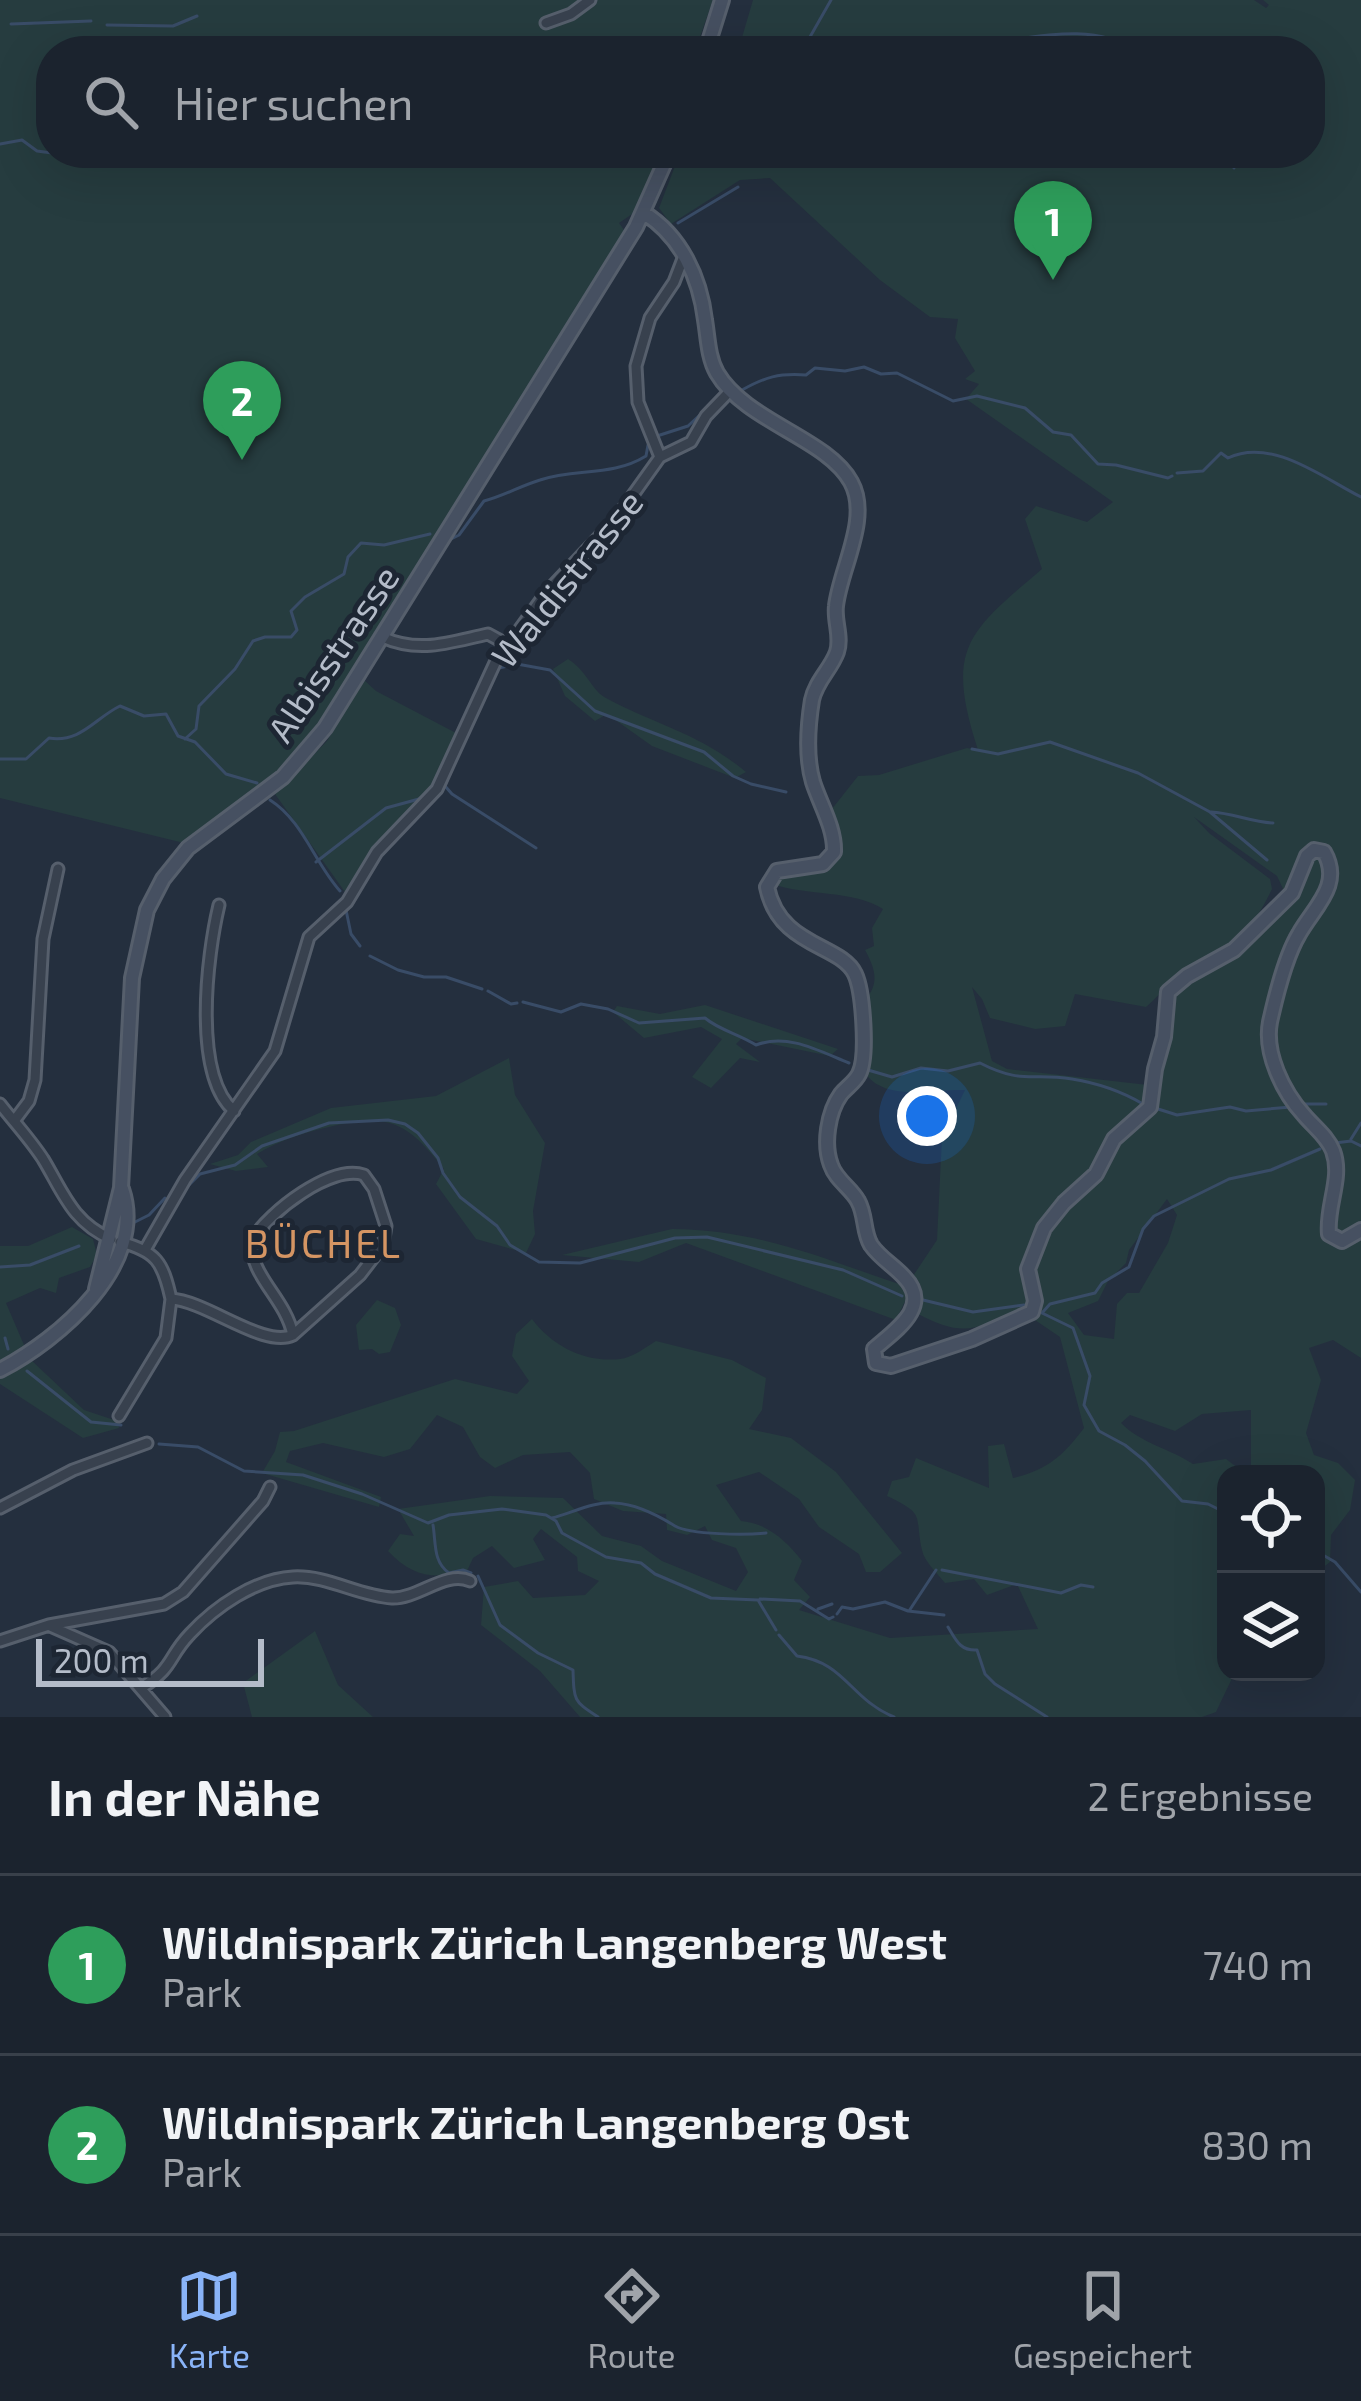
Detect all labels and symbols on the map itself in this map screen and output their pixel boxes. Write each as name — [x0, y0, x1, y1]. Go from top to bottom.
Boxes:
pin: 1 — [1014, 181, 1092, 280]
pin: 2 — [203, 361, 281, 460]
street label: Waldistrasse — [481, 481, 651, 675]
street label: Albisstrasse — [257, 557, 407, 749]
your location — [897, 1086, 957, 1146]
district label: BÜCHEL — [245, 1219, 403, 1266]
scale bar — [36, 1633, 264, 1686]

